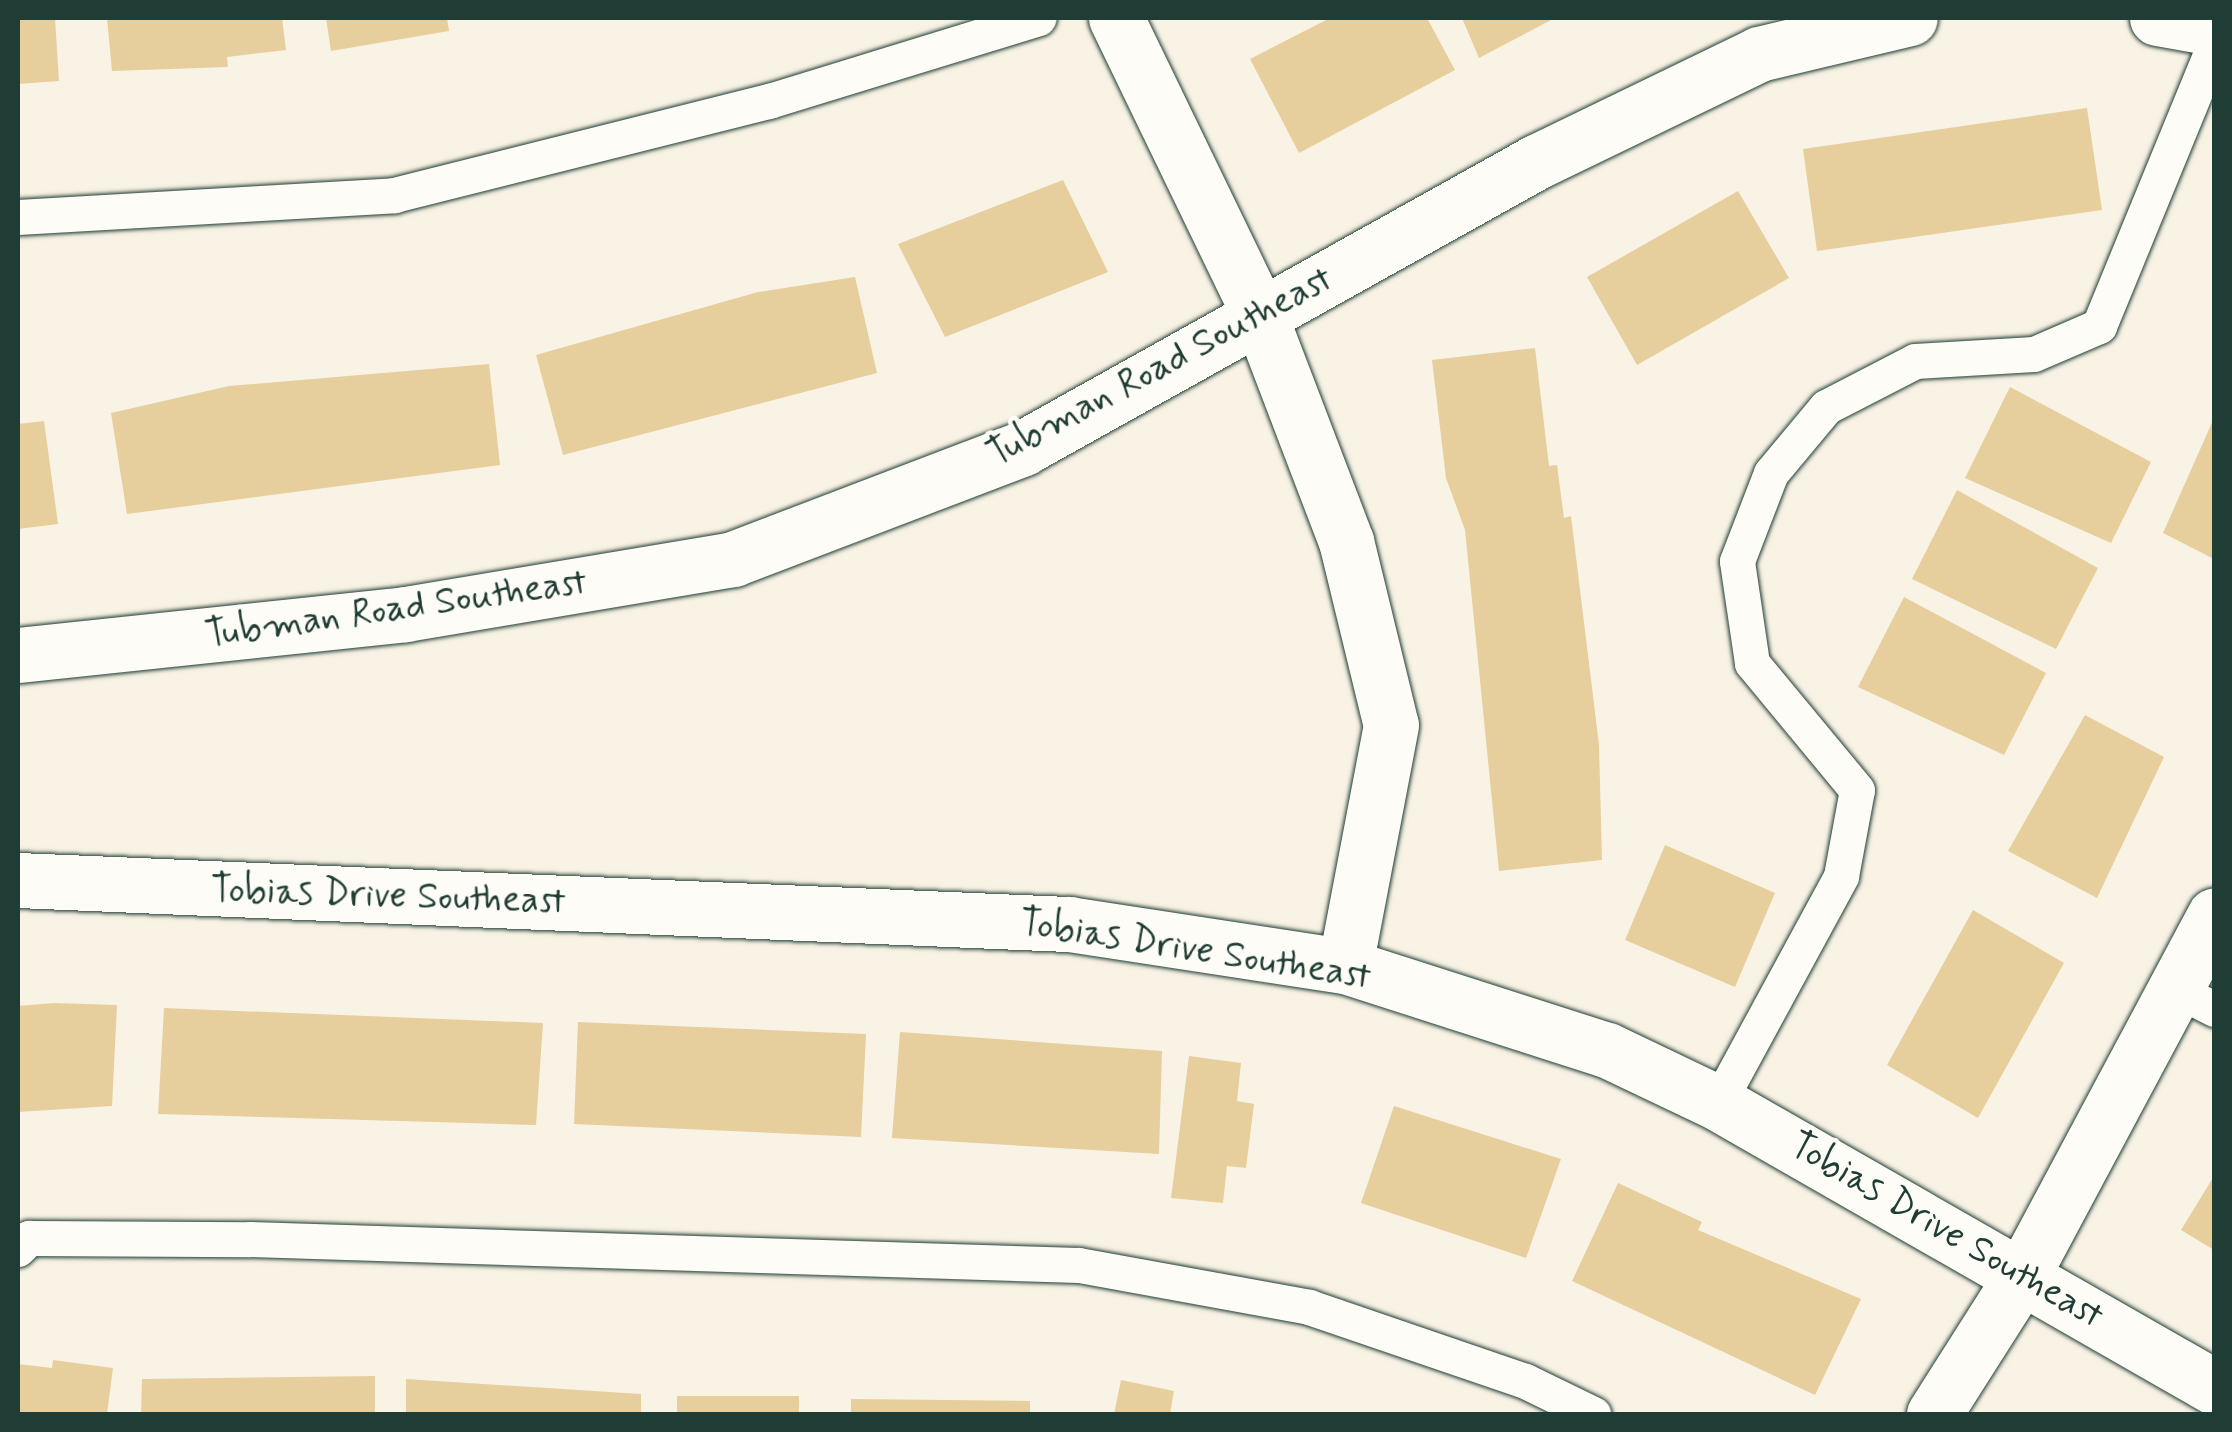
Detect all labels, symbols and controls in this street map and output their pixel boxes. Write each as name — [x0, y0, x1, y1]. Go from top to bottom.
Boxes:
street label: Tubman Road Southeast — [982, 258, 1338, 476]
street label: Tubman Road Southeast — [206, 560, 586, 658]
street label: Tobias Drive Southeast — [211, 867, 565, 925]
street label: Tobias Drive Southeast — [1017, 900, 1373, 1000]
street label: Tobias Drive Southeast — [1782, 1123, 2110, 1339]

